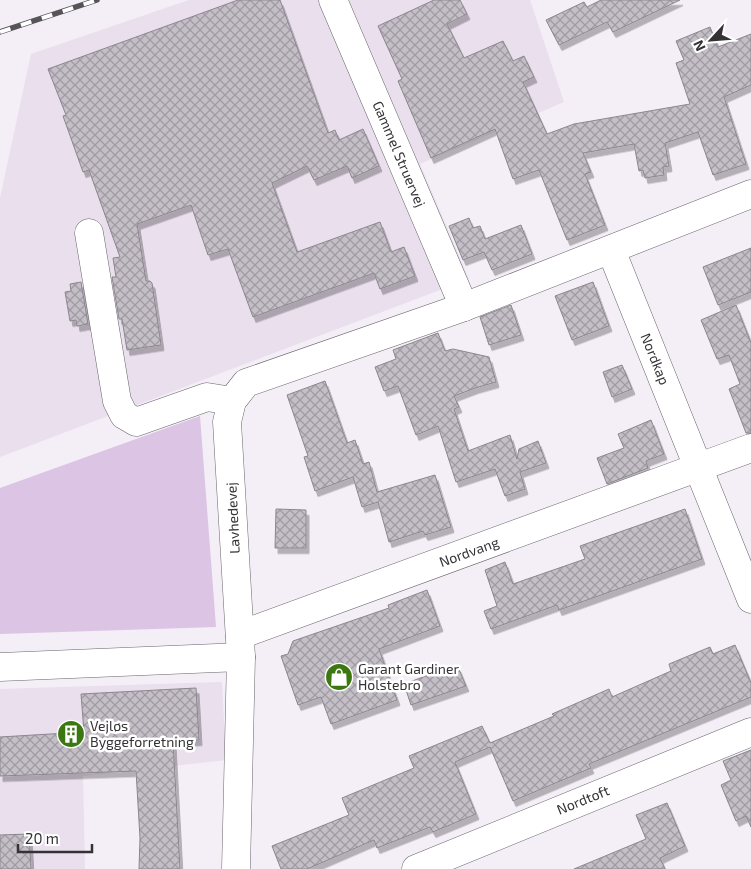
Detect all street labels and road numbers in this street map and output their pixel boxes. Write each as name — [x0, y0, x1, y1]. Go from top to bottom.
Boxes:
street label: Gammel Struervej — [369, 98, 429, 209]
street label: Nordkap — [637, 330, 674, 387]
street label: Lavhedevej — [222, 482, 243, 554]
street label: Nordvang — [437, 533, 501, 570]
street label: Nordtoft — [554, 781, 612, 818]

